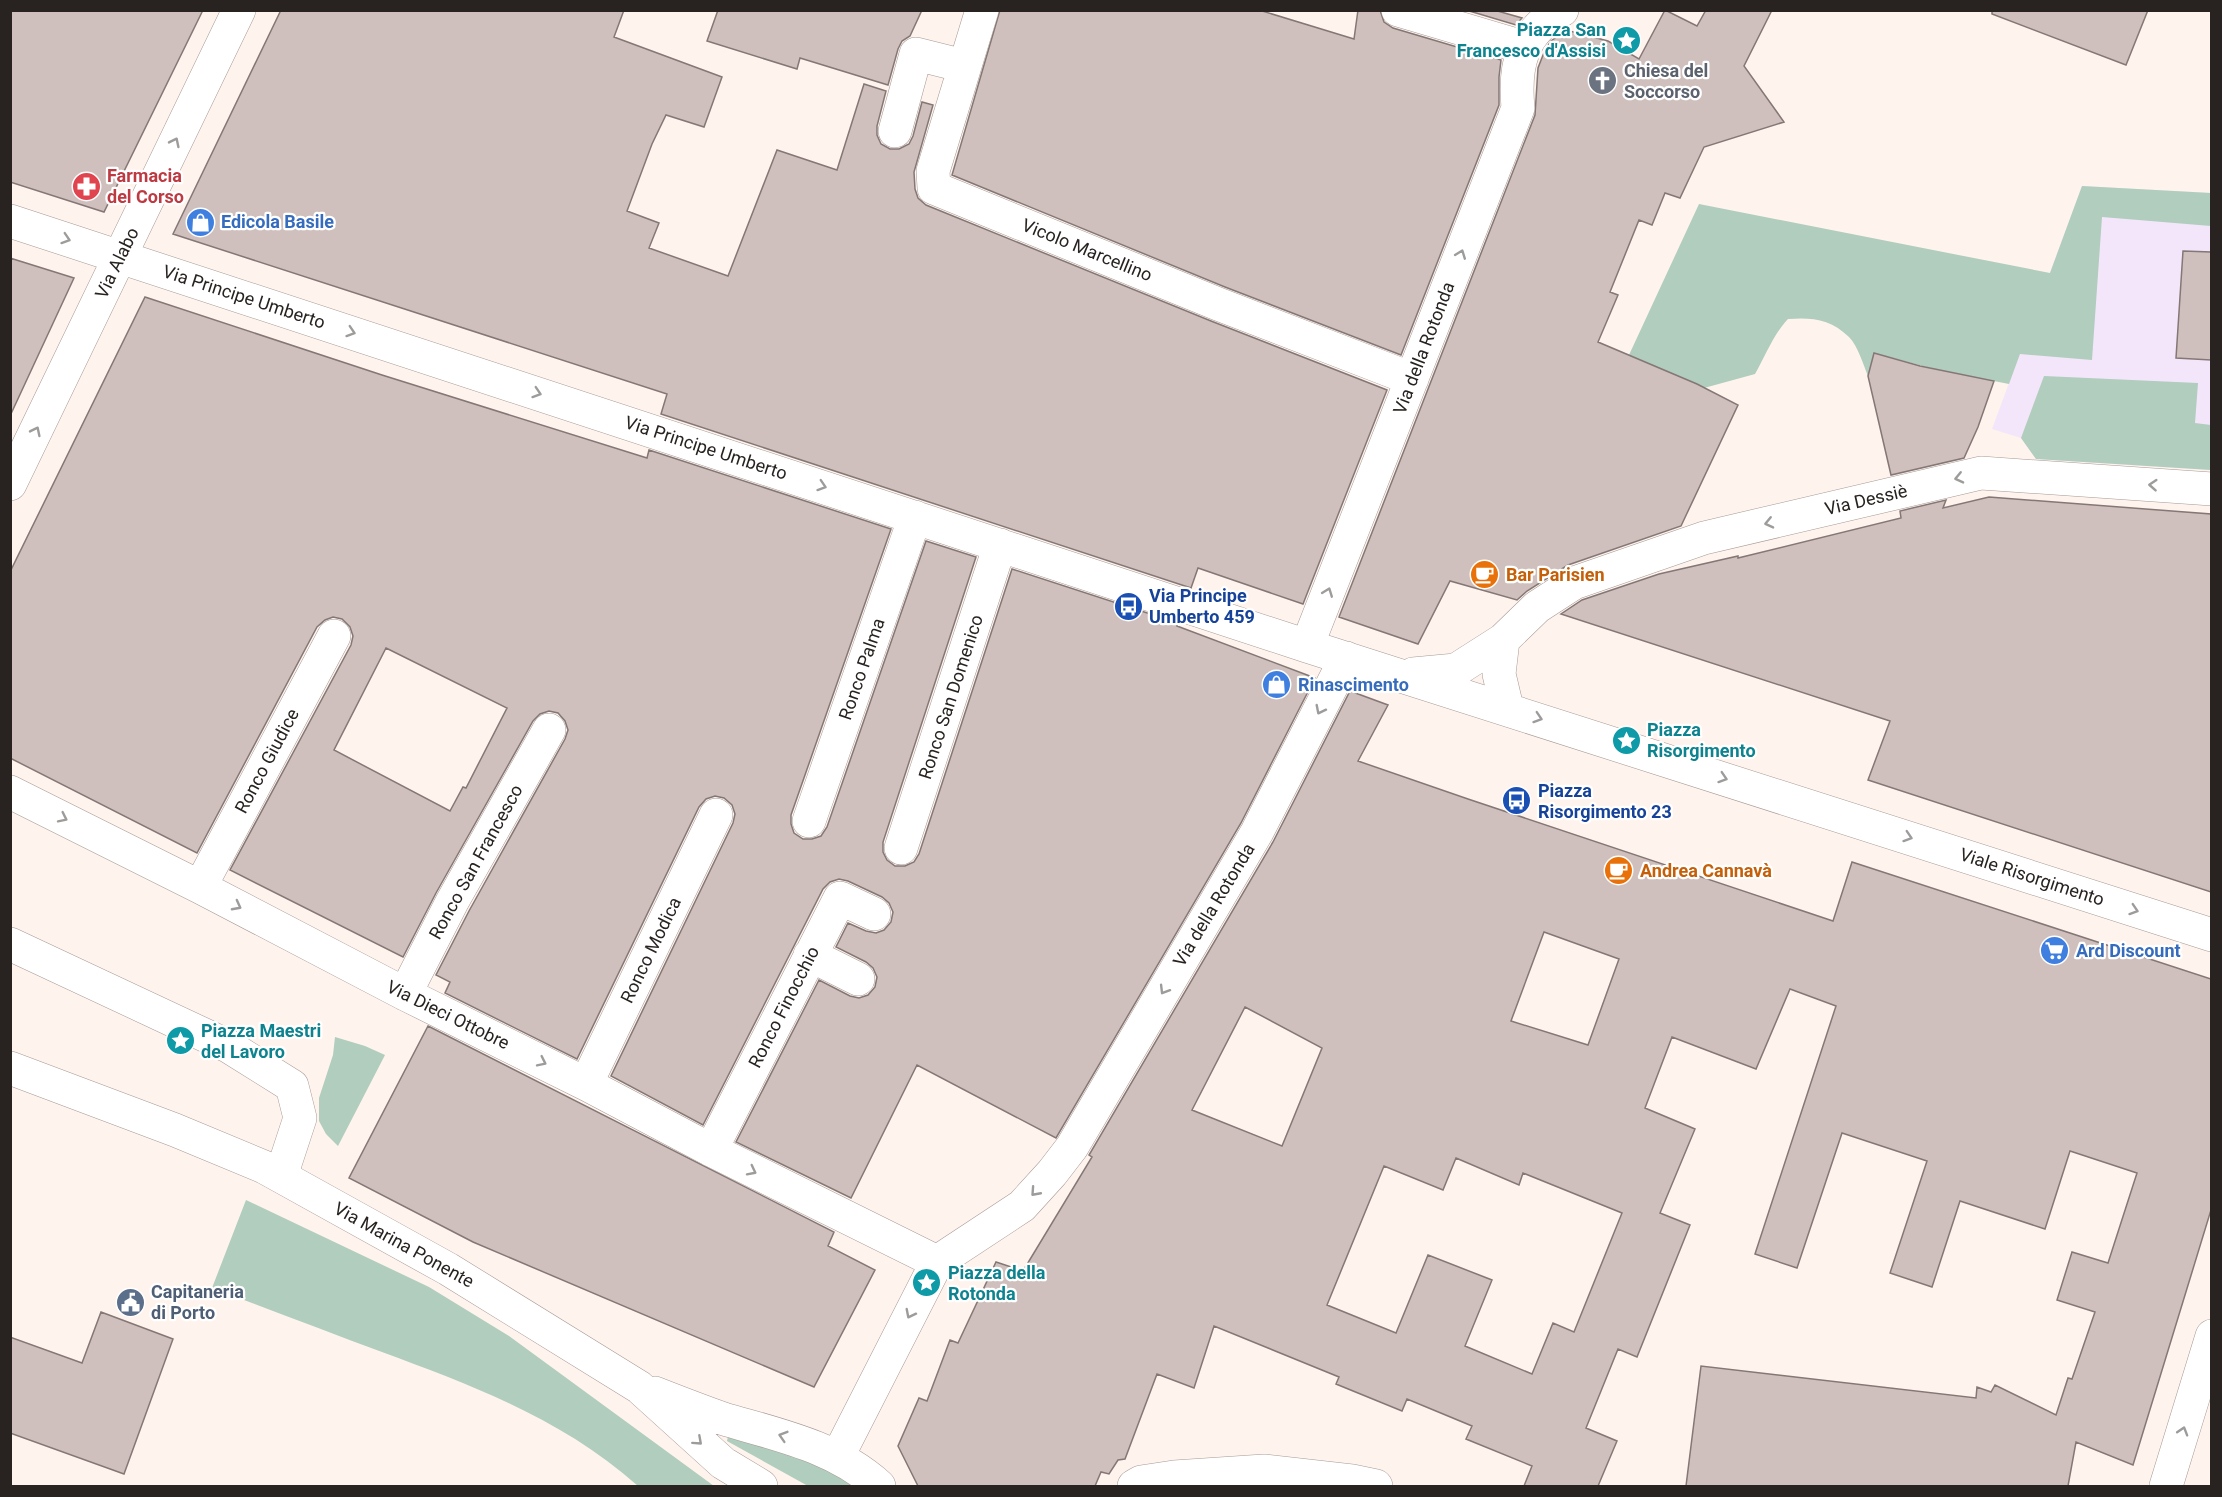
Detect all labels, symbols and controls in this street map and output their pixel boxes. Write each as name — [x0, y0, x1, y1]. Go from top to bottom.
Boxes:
place label: Piazza San Francesco d'Assisi — [1457, 19, 1606, 61]
place icon: Piazza San Francesco d'Assisi — [1611, 24, 1643, 56]
place label: Chiesa del Soccorso — [1624, 60, 1708, 102]
church icon: Chiesa del Soccorso — [1587, 65, 1619, 97]
one-way arrow — [168, 137, 180, 148]
place label: Farmacia del Corso — [107, 165, 184, 207]
pharmacy icon: Farmacia del Corso — [70, 170, 102, 202]
shop icon: Edicola Basile — [184, 206, 216, 238]
place label: Edicola Basile — [221, 211, 334, 232]
street label: Vicolo Marcellino — [1019, 214, 1155, 285]
street label: Via Alabo — [90, 224, 143, 302]
one-way arrow — [60, 232, 71, 244]
one-way arrow — [1454, 249, 1466, 260]
street label: Via Principe Umberto — [160, 260, 328, 333]
street label: Via della Rotonda — [1389, 279, 1458, 417]
one-way arrow — [345, 325, 356, 337]
one-way arrow — [531, 386, 542, 398]
street label: Via Principe Umberto — [622, 411, 790, 484]
one-way arrow — [29, 427, 40, 438]
one-way arrow — [1954, 471, 1964, 484]
one-way arrow — [816, 479, 827, 491]
one-way arrow — [2149, 479, 2158, 492]
street label: Via Dessiè — [1823, 480, 1909, 519]
one-way arrow — [1765, 515, 1775, 528]
cafe icon: Bar Parisien — [1469, 559, 1501, 591]
place label: Bar Parisien — [1506, 564, 1605, 585]
place label: Via Principe Umberto 459 — [1149, 585, 1255, 627]
one-way arrow — [1321, 587, 1334, 597]
bus stop icon: Via Principe Umberto 459 — [1112, 590, 1144, 622]
street label: Ronco San Domenico — [914, 612, 987, 782]
street label: Ronco Palma — [834, 615, 889, 723]
shop icon: Rinascimento — [1261, 669, 1293, 701]
place label: Rinascimento — [1298, 674, 1409, 695]
one-way arrow — [1316, 703, 1327, 714]
street label: Ronco Giudice — [230, 705, 303, 817]
one-way arrow — [1532, 711, 1543, 723]
place label: Piazza Risorgimento — [1647, 719, 1756, 761]
place icon: Piazza Risorgimento — [1610, 724, 1642, 756]
one-way arrow — [1717, 771, 1728, 783]
place label: Piazza Risorgimento 23 — [1538, 780, 1672, 822]
street label: Ronco San Francesco — [424, 781, 527, 943]
bus stop icon: Piazza Risorgimento 23 — [1501, 785, 1533, 817]
one-way arrow — [56, 811, 67, 823]
one-way arrow — [1902, 830, 1913, 842]
street label: Via della Rotonda — [1169, 839, 1259, 970]
street label: Viale Risorgimento — [1957, 843, 2107, 910]
cafe icon: Andrea Cannavà — [1603, 855, 1635, 887]
place label: Andrea Cannavà — [1640, 860, 1772, 881]
street label: Ronco Modica — [616, 893, 685, 1006]
one-way arrow — [231, 899, 241, 910]
one-way arrow — [2128, 903, 2139, 915]
supermarket icon: Ard Discount — [2039, 935, 2071, 967]
place label: Ard Discount — [2076, 940, 2181, 961]
street label: Ronco Finocchio — [744, 943, 823, 1071]
street label: Via Dieci Ottobre — [383, 976, 513, 1053]
one-way arrow — [1160, 984, 1171, 994]
place label: Piazza Maestri del Lavoro — [201, 1020, 321, 1062]
place icon: Piazza Maestri del Lavoro — [164, 1025, 196, 1057]
one-way arrow — [535, 1054, 546, 1066]
one-way arrow — [746, 1163, 757, 1175]
one-way arrow — [1031, 1185, 1042, 1196]
street label: Via Marina Ponente — [331, 1197, 478, 1292]
place label: Piazza della Rotonda — [948, 1262, 1046, 1304]
place icon: Piazza della Rotonda — [911, 1267, 943, 1299]
place label: Capitaneria di Porto — [151, 1281, 244, 1323]
public building icon: Capitaneria di Porto — [114, 1286, 146, 1318]
one-way arrow — [906, 1308, 917, 1319]
one-way arrow — [2176, 1426, 2188, 1437]
one-way arrow — [778, 1431, 789, 1443]
one-way arrow — [691, 1434, 702, 1445]

